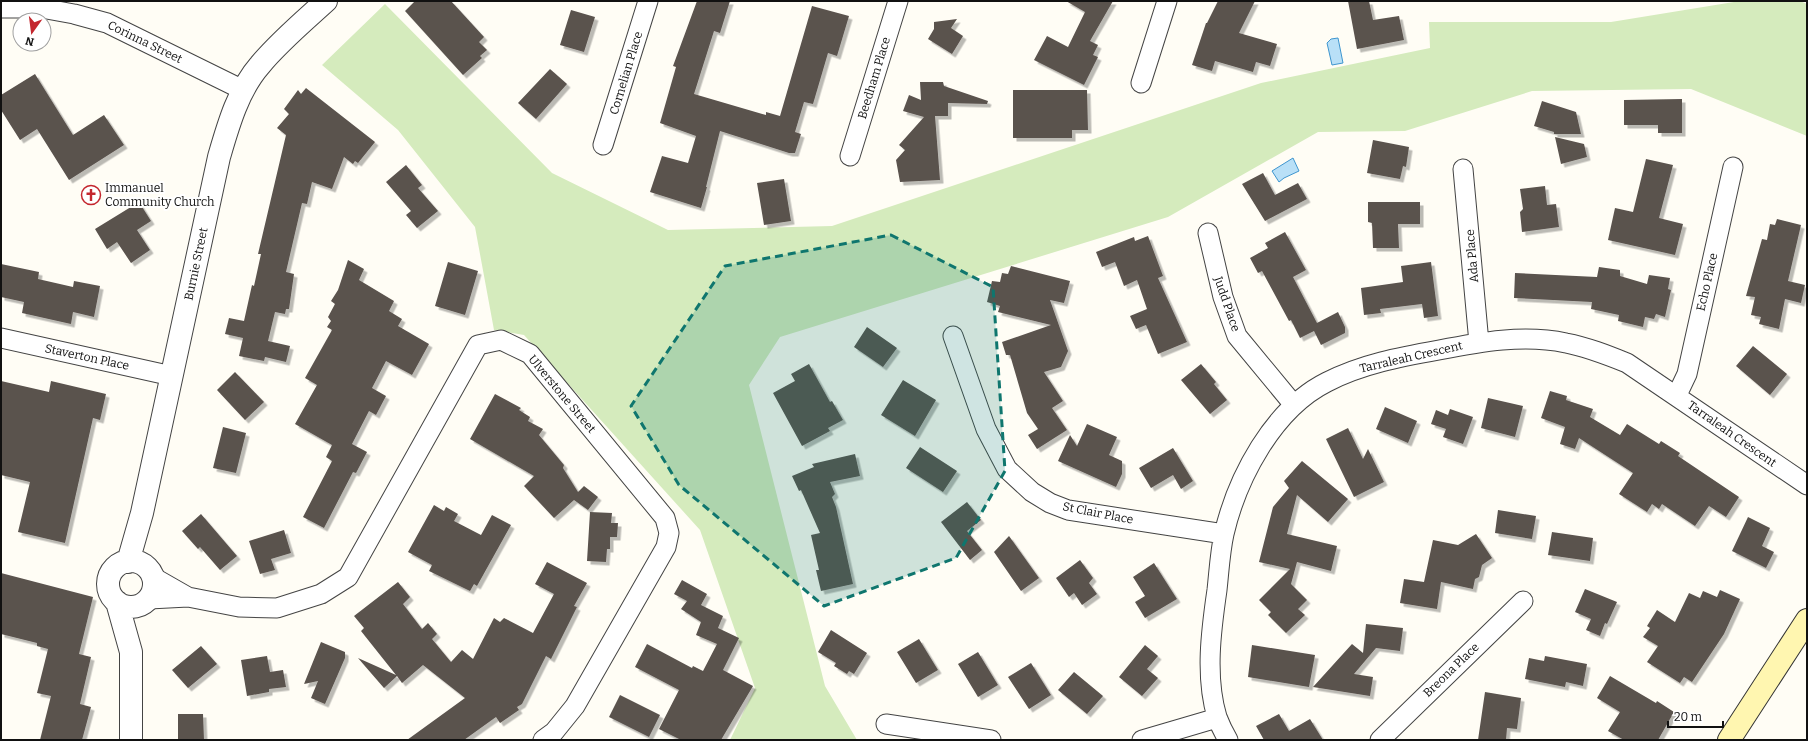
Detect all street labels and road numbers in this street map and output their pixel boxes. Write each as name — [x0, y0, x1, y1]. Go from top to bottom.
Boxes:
street label: Corinna Street — [105, 18, 185, 66]
street label: Cornelian Place — [607, 30, 645, 116]
street label: Beedham Place — [855, 35, 893, 121]
street label: Burnie Street — [181, 226, 211, 302]
street label: Ada Place — [1463, 229, 1481, 283]
street label: Echo Place — [1694, 252, 1720, 312]
street label: Judd Place — [1211, 274, 1243, 333]
street label: Tarraleah Crescent — [1358, 338, 1464, 376]
street label: Staverton Place — [44, 341, 130, 373]
street label: Ulverstone Street — [525, 352, 599, 436]
street label: Tarraleah Crescent — [1685, 398, 1780, 470]
street label: St Clair Place — [1061, 499, 1135, 527]
street label: Breona Place — [1420, 640, 1482, 700]

